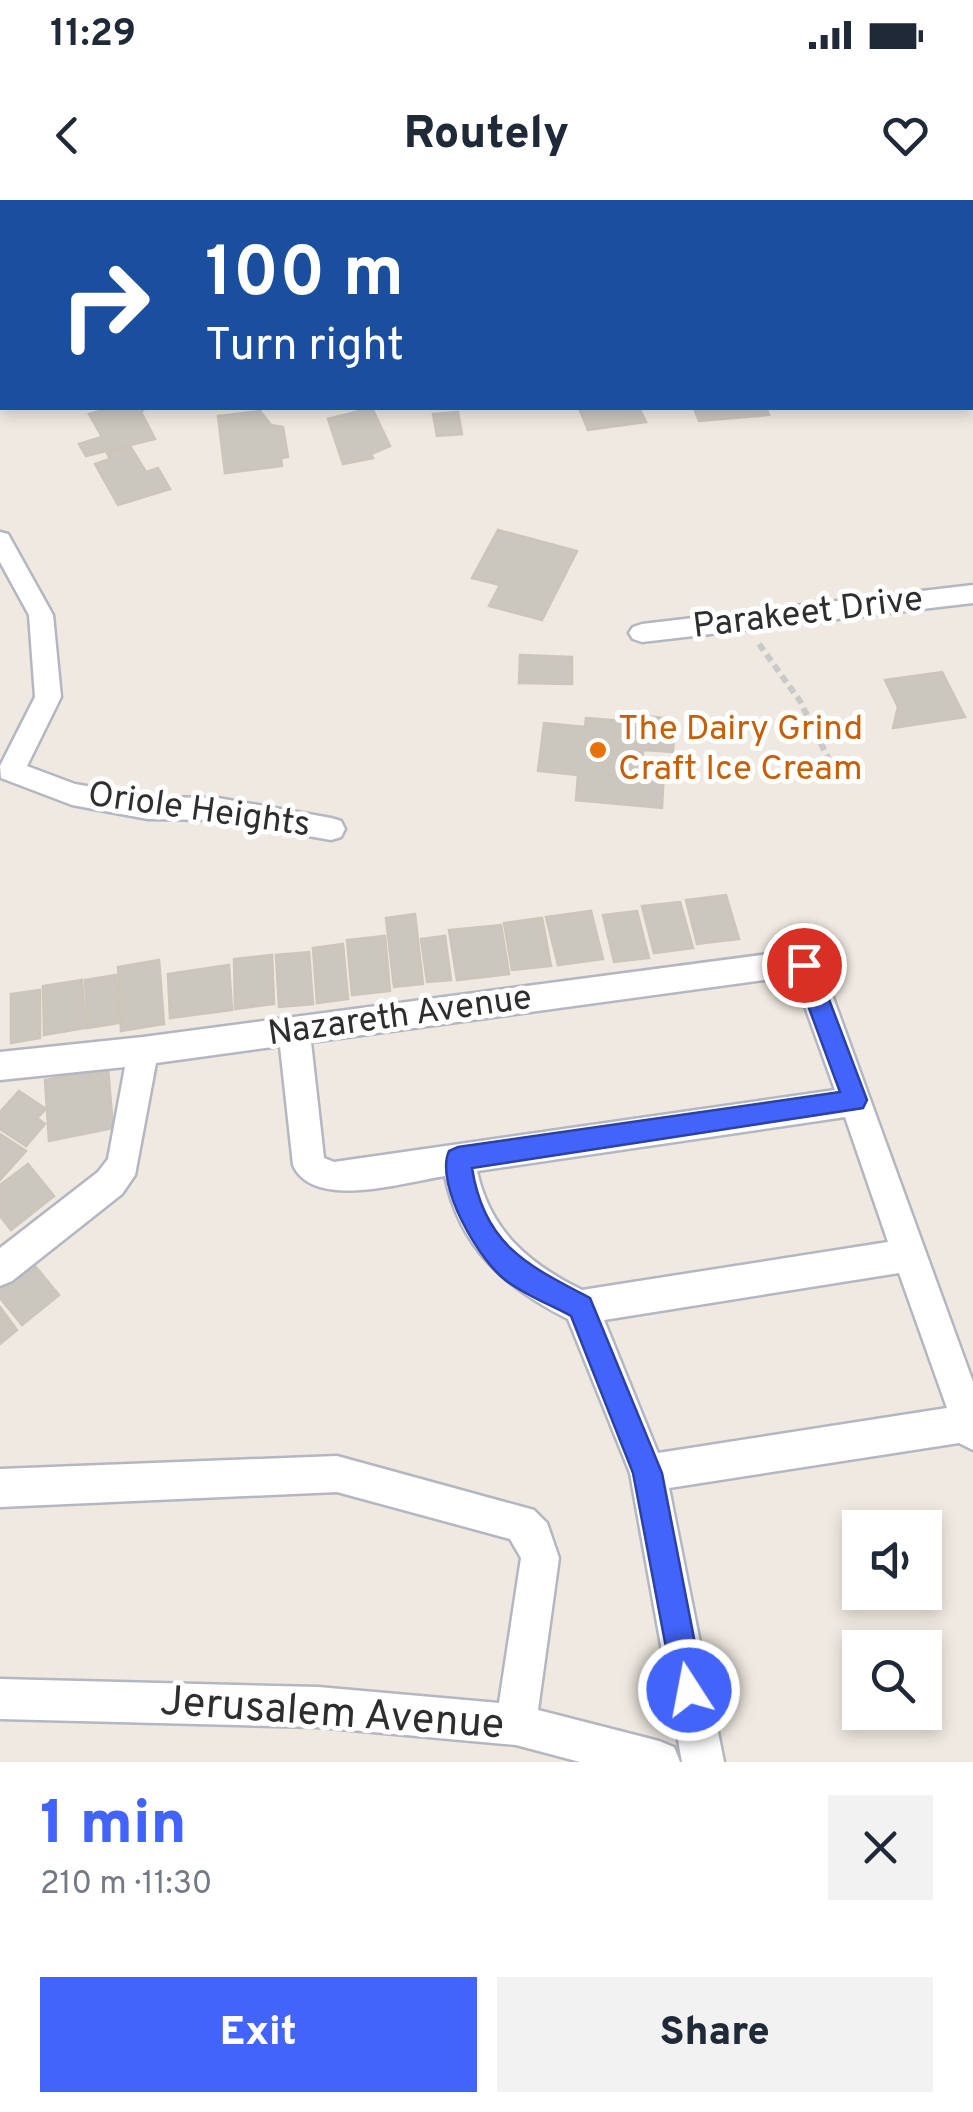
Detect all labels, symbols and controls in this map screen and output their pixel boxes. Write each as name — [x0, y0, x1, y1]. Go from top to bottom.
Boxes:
text: 11:29 — [50, 11, 136, 60]
text: Routely — [404, 107, 569, 164]
icon: back — [40, 108, 95, 163]
icon: heart — [878, 108, 933, 163]
text: 100 m — [205, 232, 404, 321]
icon: right — [40, 240, 170, 370]
text: Turn right — [205, 319, 404, 376]
street label: Parakeet Drive — [690, 578, 926, 650]
place label: The Dairy Grind Craft Ice Cream — [618, 708, 863, 792]
marker: The Dairy Grind Craft Ice Cream — [587, 739, 609, 761]
street label: Oriole Heights — [85, 774, 313, 848]
pin — [762, 923, 847, 1008]
icon: arrive — [777, 938, 832, 993]
street label: Nazareth Avenue — [265, 977, 535, 1057]
map controls — [842, 1510, 942, 1730]
button: sound — [842, 1510, 942, 1610]
button: search — [842, 1630, 942, 1730]
position arrow — [637, 1638, 741, 1742]
street label: Jerusalem Avenue — [158, 1677, 506, 1753]
text: 1 min — [40, 1789, 187, 1865]
button: close — [828, 1795, 933, 1900]
text: 210 m · 11:30 — [40, 1865, 212, 1905]
button: Exit — [40, 1977, 477, 2092]
button: Share — [497, 1977, 933, 2092]

